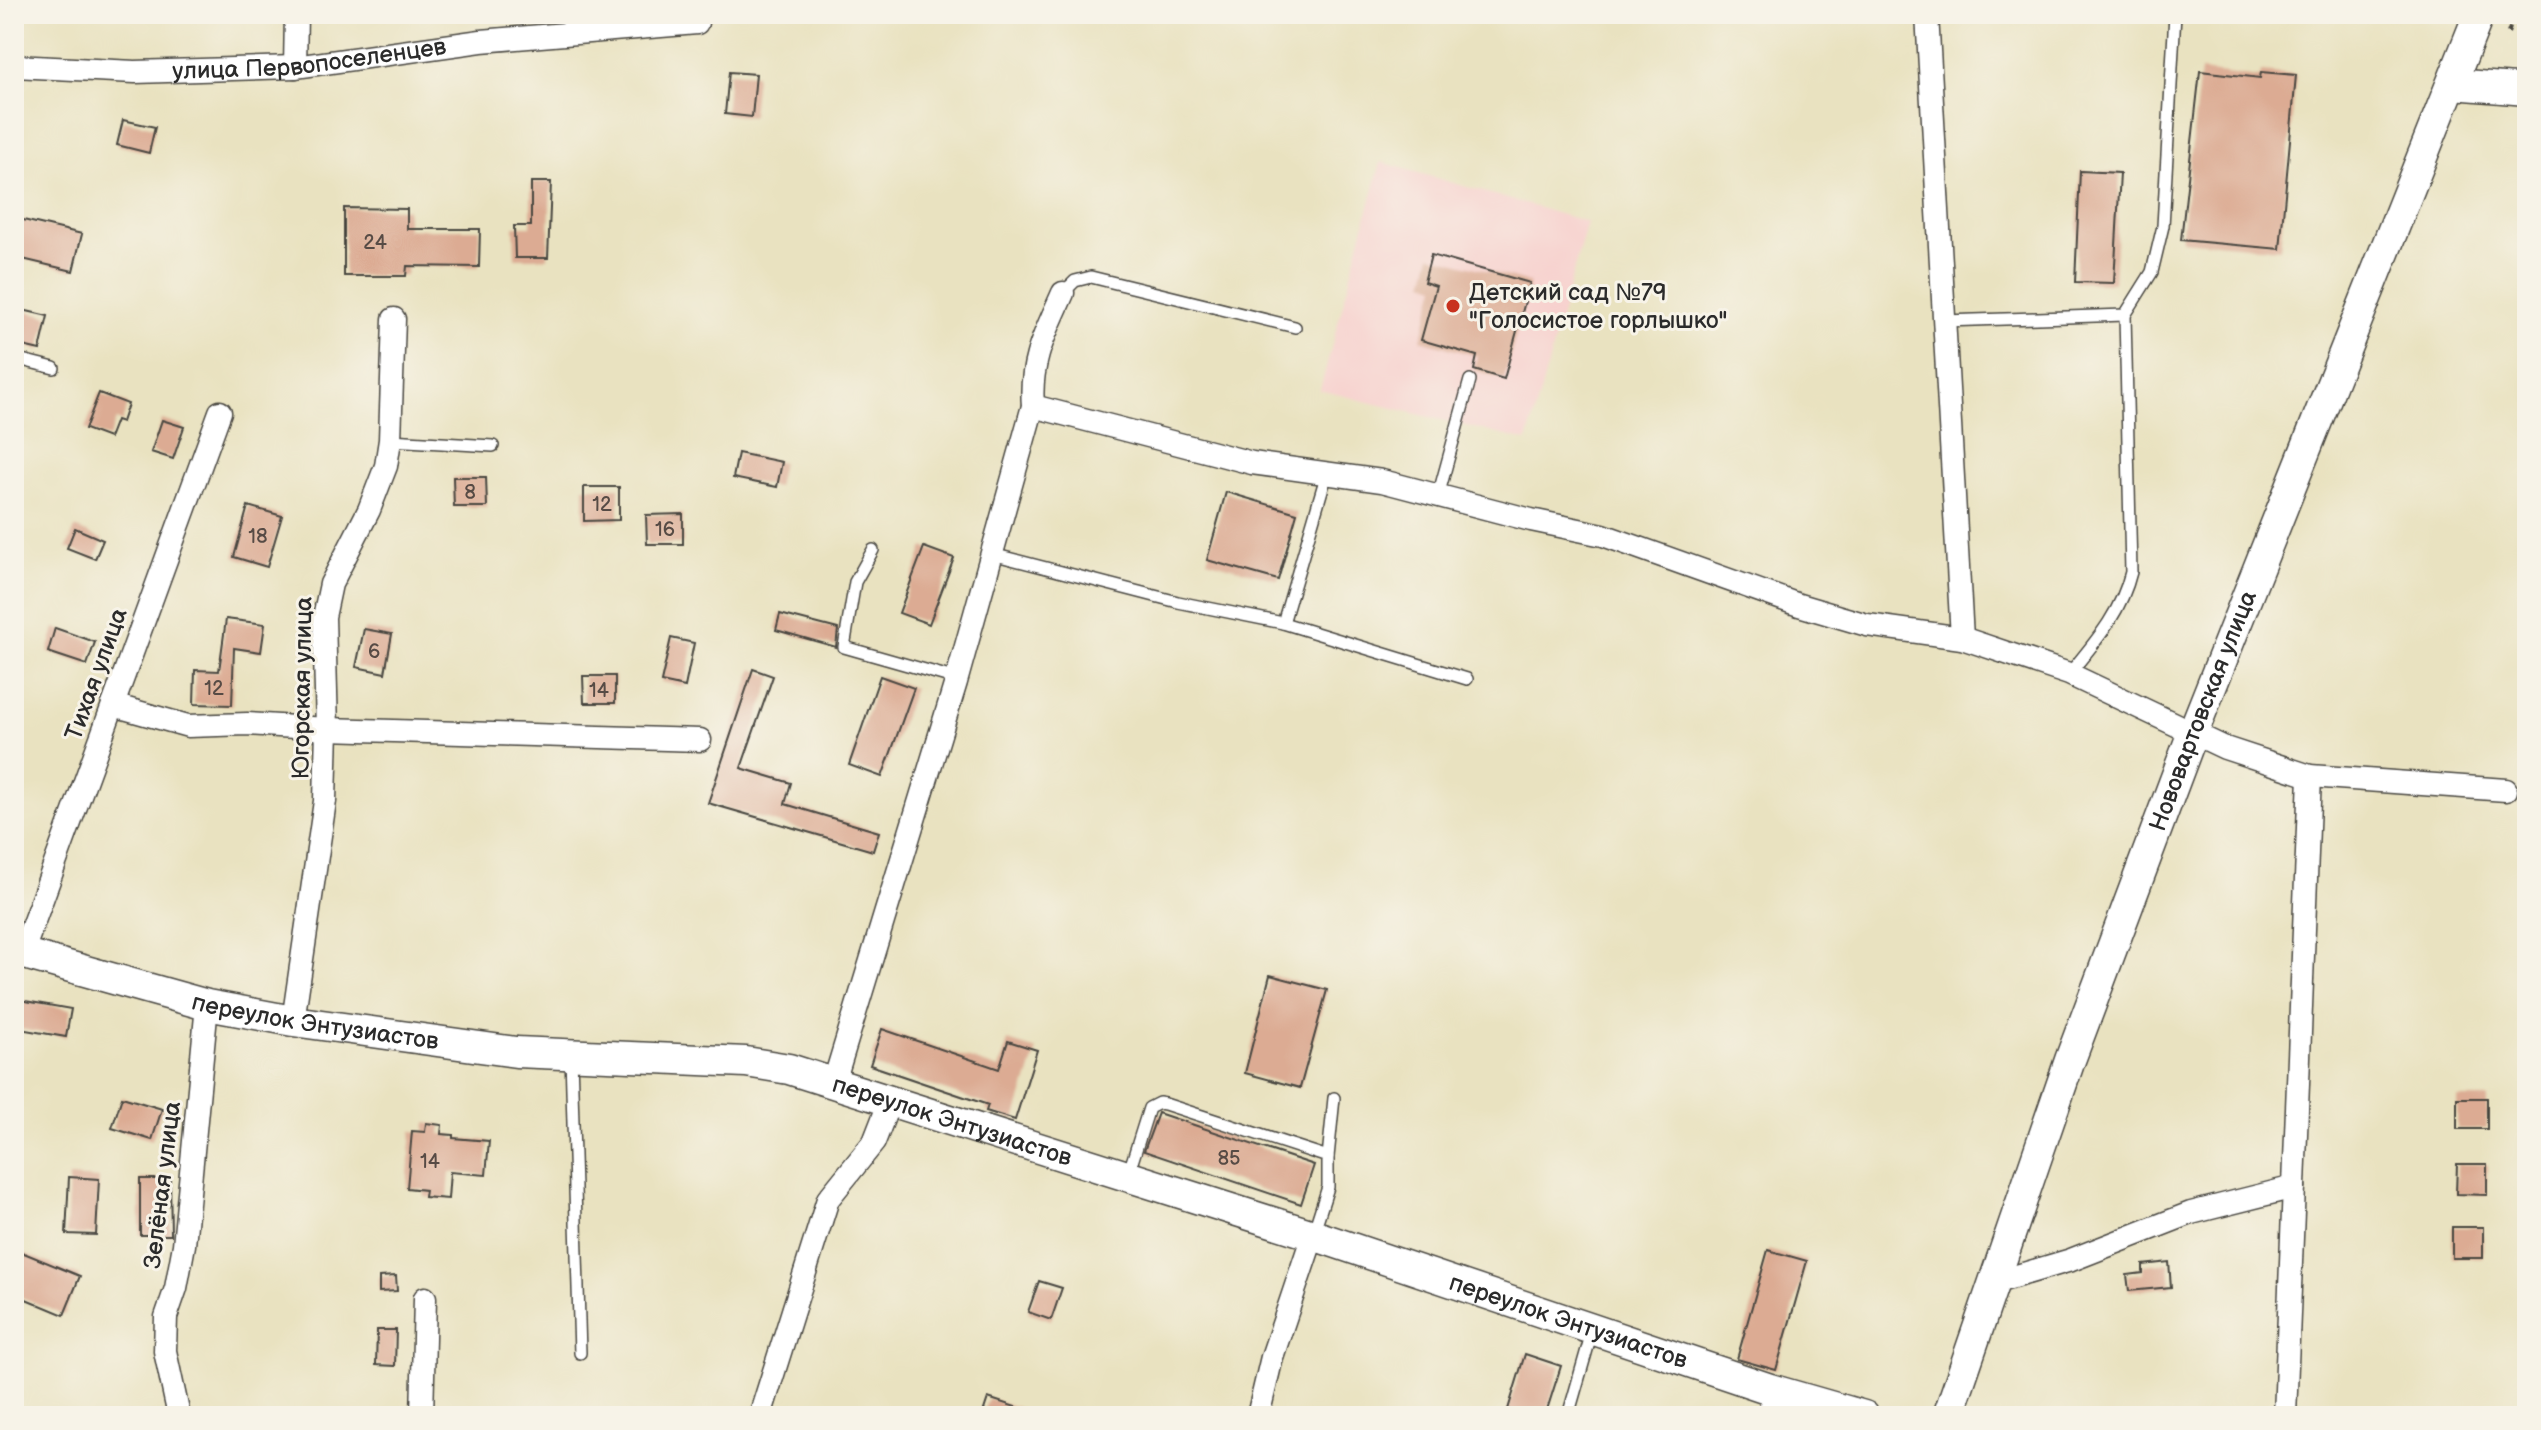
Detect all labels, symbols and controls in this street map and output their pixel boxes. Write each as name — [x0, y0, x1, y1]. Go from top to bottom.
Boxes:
street label: улица Первопоселенцев — [172, 32, 448, 86]
house number: 24 — [363, 231, 387, 255]
place label: Детский сад №79 "Голосистое горлышко" — [1469, 278, 1728, 335]
marker: Детский сад №79 "Голосистое горлышко" — [1444, 297, 1462, 315]
house number: 8 — [464, 481, 476, 505]
house number: 12 — [592, 493, 612, 517]
house number: 16 — [655, 518, 675, 542]
house number: 18 — [248, 525, 268, 549]
street label: Нововартовская улица — [2143, 586, 2263, 835]
street label: Югорская улица — [286, 596, 319, 780]
street label: Тихая улица — [59, 604, 134, 744]
house number: 6 — [368, 640, 380, 664]
house number: 12 — [204, 677, 224, 701]
house number: 14 — [589, 679, 609, 703]
street label: переулок Энтузиастов — [188, 987, 441, 1056]
street label: переулок Энтузиастов — [829, 1070, 1076, 1173]
street label: Зелёная улица — [138, 1100, 187, 1270]
house number: 85 — [1217, 1147, 1241, 1171]
house number: 14 — [420, 1150, 440, 1174]
street label: переулок Энтузиастов — [1445, 1268, 1692, 1375]

